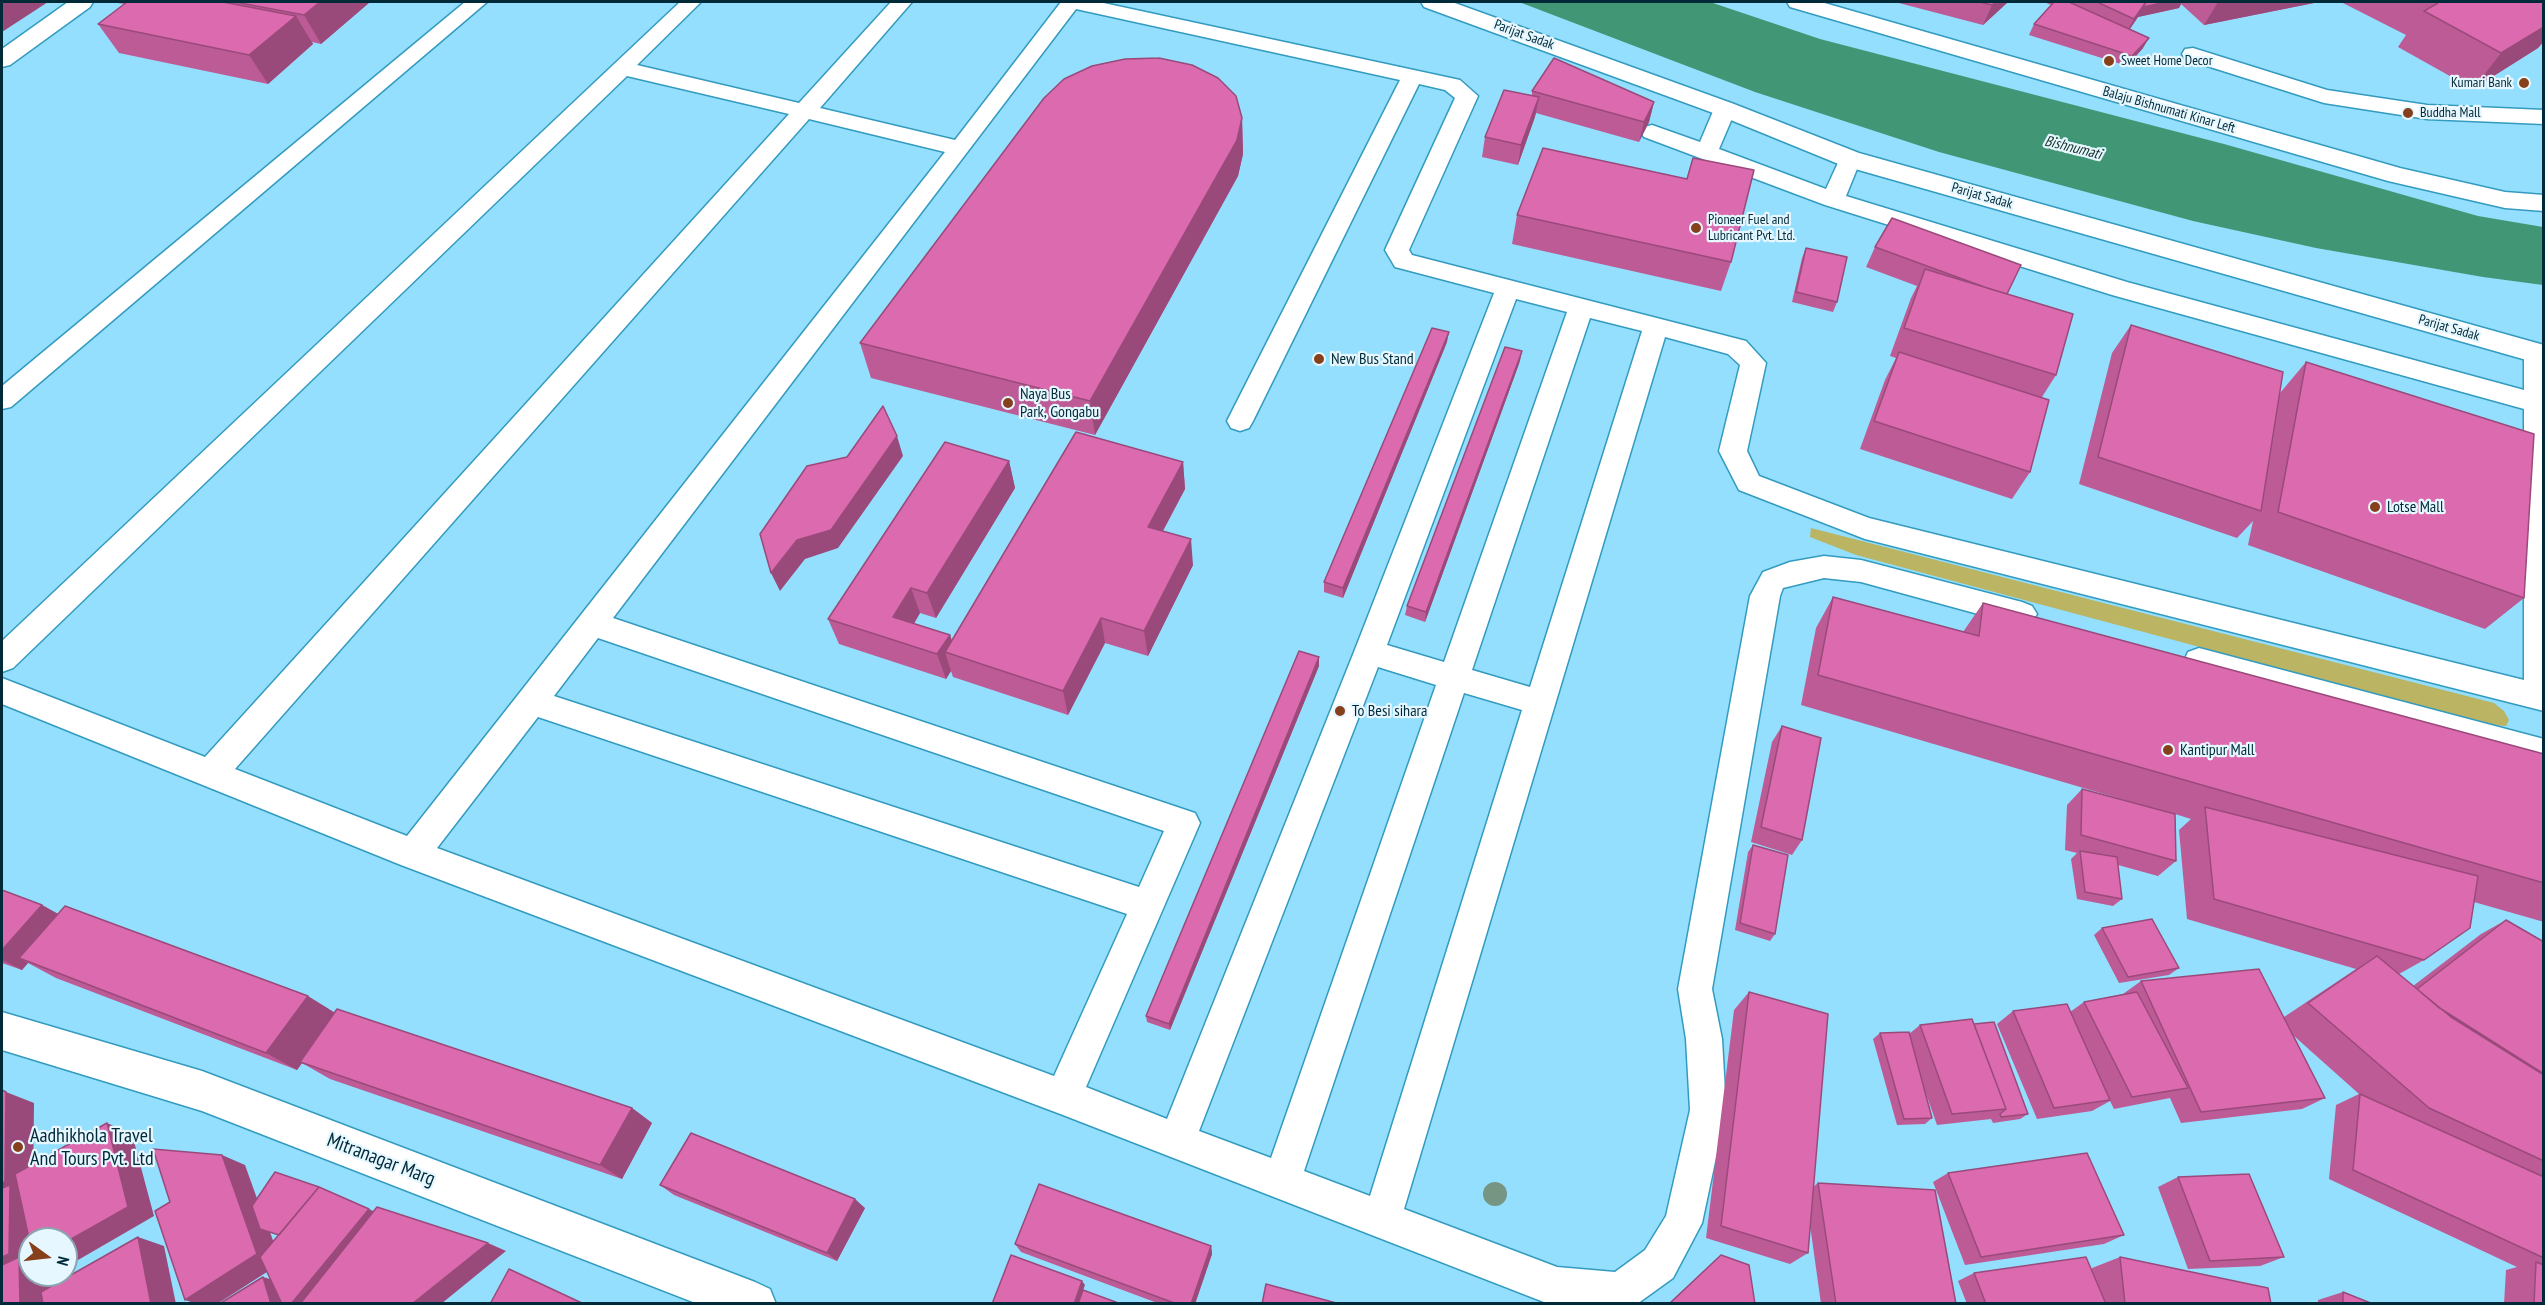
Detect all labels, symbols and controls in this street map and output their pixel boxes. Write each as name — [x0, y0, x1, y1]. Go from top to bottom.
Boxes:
street label: Parijat Sadak — [1492, 16, 1556, 54]
place label: Sweet Home Decor — [2121, 53, 2212, 69]
marker: Sweet Home Decor — [2102, 54, 2116, 68]
place label: Kumari Bank — [2451, 75, 2512, 91]
marker: Kumari Bank — [2517, 76, 2531, 90]
street label: Balaju Bishnumati Kinar Left — [2101, 83, 2237, 137]
place label: Buddha Mall — [2420, 105, 2481, 121]
marker: Buddha Mall — [2401, 106, 2415, 120]
water label: Bishnumati — [2043, 132, 2103, 164]
street label: Parijat Sadak — [1950, 179, 2014, 213]
place label: Pioneer Fuel and Lubricant Pvt. Ltd. — [1708, 212, 1795, 244]
marker: Pioneer Fuel and Lubricant Pvt. Ltd. — [1689, 221, 1703, 235]
street label: Parijat Sadak — [2417, 311, 2481, 345]
place label: New Bus Stand — [1331, 349, 1414, 369]
marker: New Bus Stand — [1312, 352, 1326, 366]
place label: Naya Bus Park, Gongabu — [1020, 384, 1099, 422]
marker: Naya Bus Park, Gongabu — [1001, 396, 1015, 410]
place label: Lotse Mall — [2387, 497, 2444, 517]
marker: Lotse Mall — [2368, 500, 2382, 514]
place label: To Besi sihara — [1352, 701, 1427, 721]
marker: To Besi sihara — [1333, 704, 1347, 718]
place label: Kantipur Mall — [2180, 740, 2255, 760]
marker: Kantipur Mall — [2161, 743, 2175, 757]
place label: Aadhikhola Travel And Tours Pvt. Ltd — [30, 1124, 154, 1171]
street label: Mitranagar Marg — [323, 1128, 439, 1192]
marker: Aadhikhola Travel And Tours Pvt. Ltd — [11, 1140, 25, 1154]
north arrow — [18, 1227, 78, 1287]
text: N — [53, 1254, 74, 1268]

